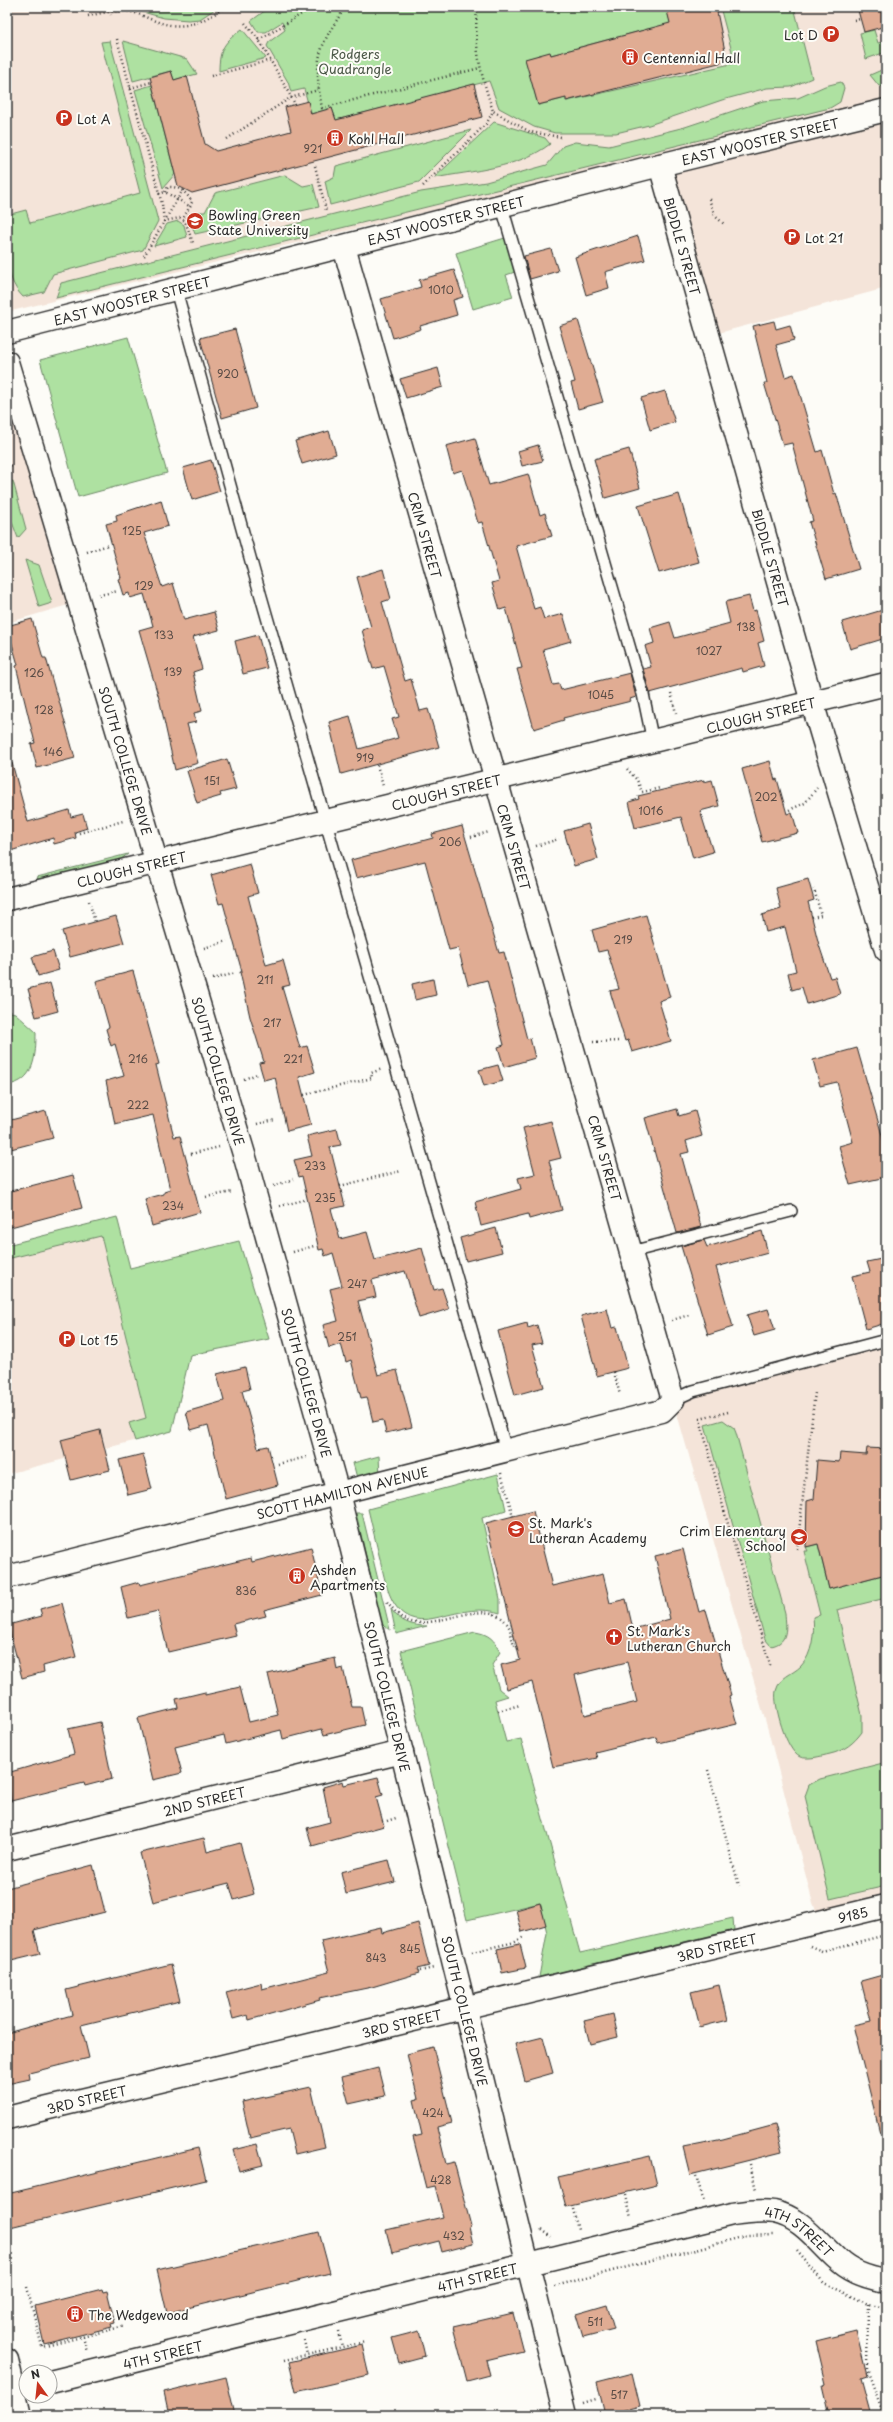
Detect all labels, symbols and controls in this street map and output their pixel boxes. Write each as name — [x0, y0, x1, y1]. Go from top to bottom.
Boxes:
parking icon: Lot D — [821, 24, 841, 44]
place label: Lot D — [784, 25, 818, 44]
park label: Rodgers Quadrangle — [318, 44, 392, 78]
building icon: Centennial Hall — [620, 47, 640, 67]
place label: Centennial Hall — [643, 48, 740, 67]
parking icon: Lot A — [54, 108, 74, 128]
place label: Lot A — [77, 109, 111, 128]
street label: EAST WOOSTER STREET — [679, 112, 841, 169]
building icon: Kohl Hall — [325, 128, 345, 148]
place label: Kohl Hall — [348, 129, 404, 148]
house number: 921 — [304, 140, 322, 157]
street label: EAST WOOSTER STREET — [365, 190, 527, 249]
street label: BIDDLE STREET — [660, 195, 706, 297]
place label: Bowling Green State University — [208, 205, 309, 239]
school or university icon: Bowling Green State University — [185, 211, 205, 231]
parking icon: Lot 21 — [782, 227, 802, 247]
place label: Lot 21 — [805, 228, 844, 247]
street label: EAST WOOSTER STREET — [51, 271, 213, 329]
house number: 1010 — [428, 281, 454, 298]
house number: 920 — [217, 365, 239, 382]
street label: CRIM STREET — [404, 490, 446, 581]
street label: BIDDLE STREET — [748, 506, 794, 609]
house number: 125 — [122, 522, 142, 539]
house number: 129 — [135, 577, 153, 594]
house number: 138 — [736, 618, 756, 635]
house number: 133 — [154, 626, 174, 643]
house number: 1027 — [696, 642, 722, 659]
house number: 139 — [164, 663, 182, 680]
house number: 126 — [24, 664, 44, 681]
street label: SOUTH COLLEGE DRIVE — [95, 684, 157, 837]
house number: 1045 — [588, 686, 614, 703]
street label: CLOUGH STREET — [704, 692, 818, 737]
house number: 128 — [34, 701, 54, 718]
house number: 146 — [43, 743, 63, 760]
house number: 919 — [356, 749, 374, 766]
street label: CLOUGH STREET — [389, 769, 503, 814]
house number: 151 — [204, 772, 220, 789]
house number: 202 — [754, 788, 778, 805]
street label: CRIM STREET — [493, 802, 535, 893]
house number: 1016 — [639, 802, 664, 819]
house number: 206 — [439, 833, 461, 850]
street label: CLOUGH STREET — [75, 846, 188, 891]
house number: 219 — [613, 931, 633, 948]
house number: 211 — [256, 971, 274, 988]
street label: SOUTH COLLEGE DRIVE — [188, 994, 250, 1148]
house number: 217 — [263, 1014, 281, 1031]
house number: 216 — [128, 1050, 148, 1067]
house number: 221 — [283, 1050, 303, 1067]
house number: 222 — [127, 1096, 149, 1113]
street label: CRIM STREET — [584, 1113, 626, 1204]
house number: 233 — [304, 1157, 326, 1174]
house number: 235 — [314, 1189, 336, 1206]
house number: 234 — [162, 1197, 184, 1214]
house number: 247 — [347, 1275, 367, 1292]
street label: SOUTH COLLEGE DRIVE — [278, 1306, 337, 1460]
house number: 251 — [337, 1328, 357, 1345]
parking icon: Lot 15 — [57, 1329, 77, 1349]
place label: Lot 15 — [80, 1330, 118, 1349]
street label: SCOTT HAMILTON AVENUE — [254, 1461, 431, 1523]
place label: St. Mark's Lutheran Academy — [529, 1513, 647, 1547]
school or university icon: St. Mark's Lutheran Academy — [506, 1519, 526, 1539]
place label: Crim Elementary School — [679, 1521, 786, 1555]
school or university icon: Crim Elementary School — [789, 1527, 809, 1547]
place label: Ashden Apartments — [310, 1560, 385, 1594]
building icon: Ashden Apartments — [287, 1566, 307, 1586]
house number: 836 — [235, 1582, 257, 1599]
street label: SOUTH COLLEGE DRIVE — [360, 1619, 416, 1774]
place label: St. Mark's Lutheran Church — [627, 1621, 731, 1655]
church icon: St. Mark's Lutheran Church — [604, 1627, 624, 1647]
street label: 2ND STREET — [161, 1781, 247, 1820]
street label: 9185 — [836, 1901, 870, 1927]
street label: 3RD STREET — [675, 1928, 759, 1966]
street label: SOUTH COLLEGE DRIVE — [438, 1934, 493, 2088]
house number: 845 — [400, 1940, 420, 1957]
house number: 843 — [365, 1949, 387, 1966]
street label: 3RD STREET — [360, 2004, 444, 2042]
street label: 3RD STREET — [45, 2080, 129, 2118]
house number: 424 — [422, 2104, 444, 2121]
house number: 428 — [430, 2171, 452, 2188]
street label: 4TH STREET — [764, 2202, 838, 2261]
house number: 432 — [443, 2227, 465, 2244]
street label: 4TH STREET — [435, 2258, 519, 2296]
building icon: The Wedgewood — [65, 2304, 85, 2324]
place label: The Wedgewood — [88, 2305, 189, 2324]
house number: 511 — [587, 2313, 603, 2330]
street label: 4TH STREET — [121, 2335, 205, 2373]
north arrow — [18, 2364, 58, 2404]
text: N — [29, 2364, 42, 2383]
house number: 517 — [610, 2386, 628, 2403]

